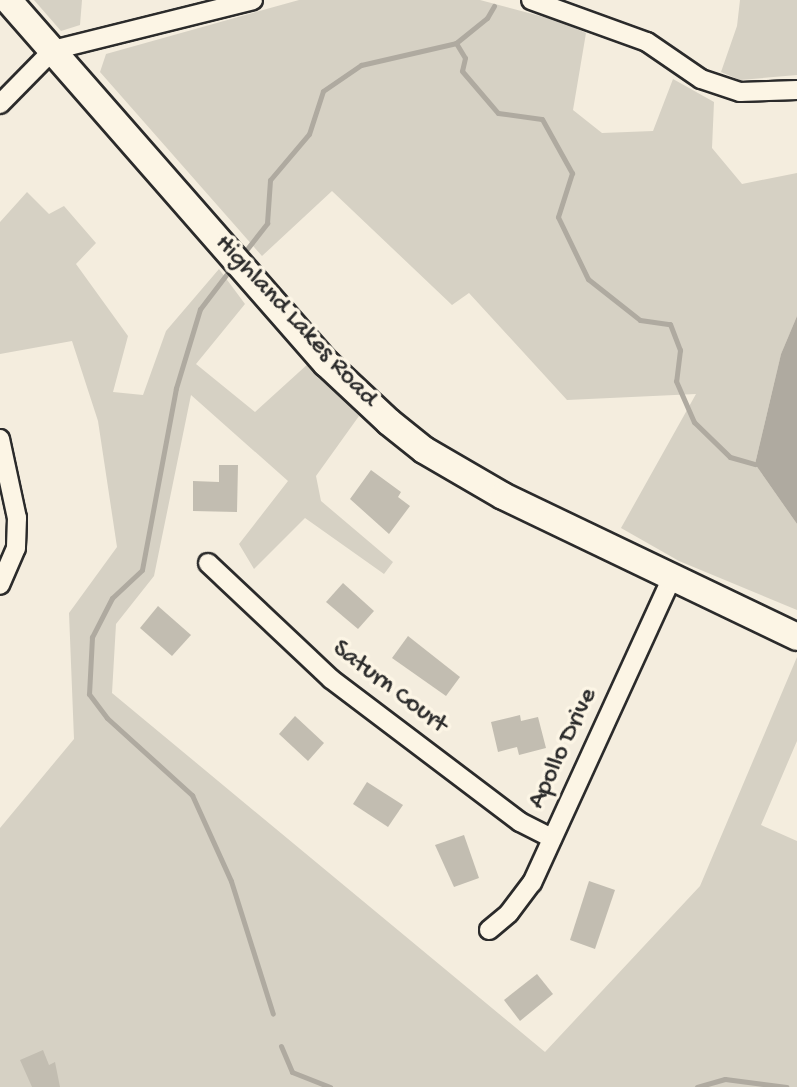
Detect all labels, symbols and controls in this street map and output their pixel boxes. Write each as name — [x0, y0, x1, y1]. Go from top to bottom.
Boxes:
street label: Highland Lakes Road — [207, 229, 383, 415]
street label: Saturn Court — [325, 634, 453, 742]
street label: Apollo Drive — [523, 684, 605, 814]

